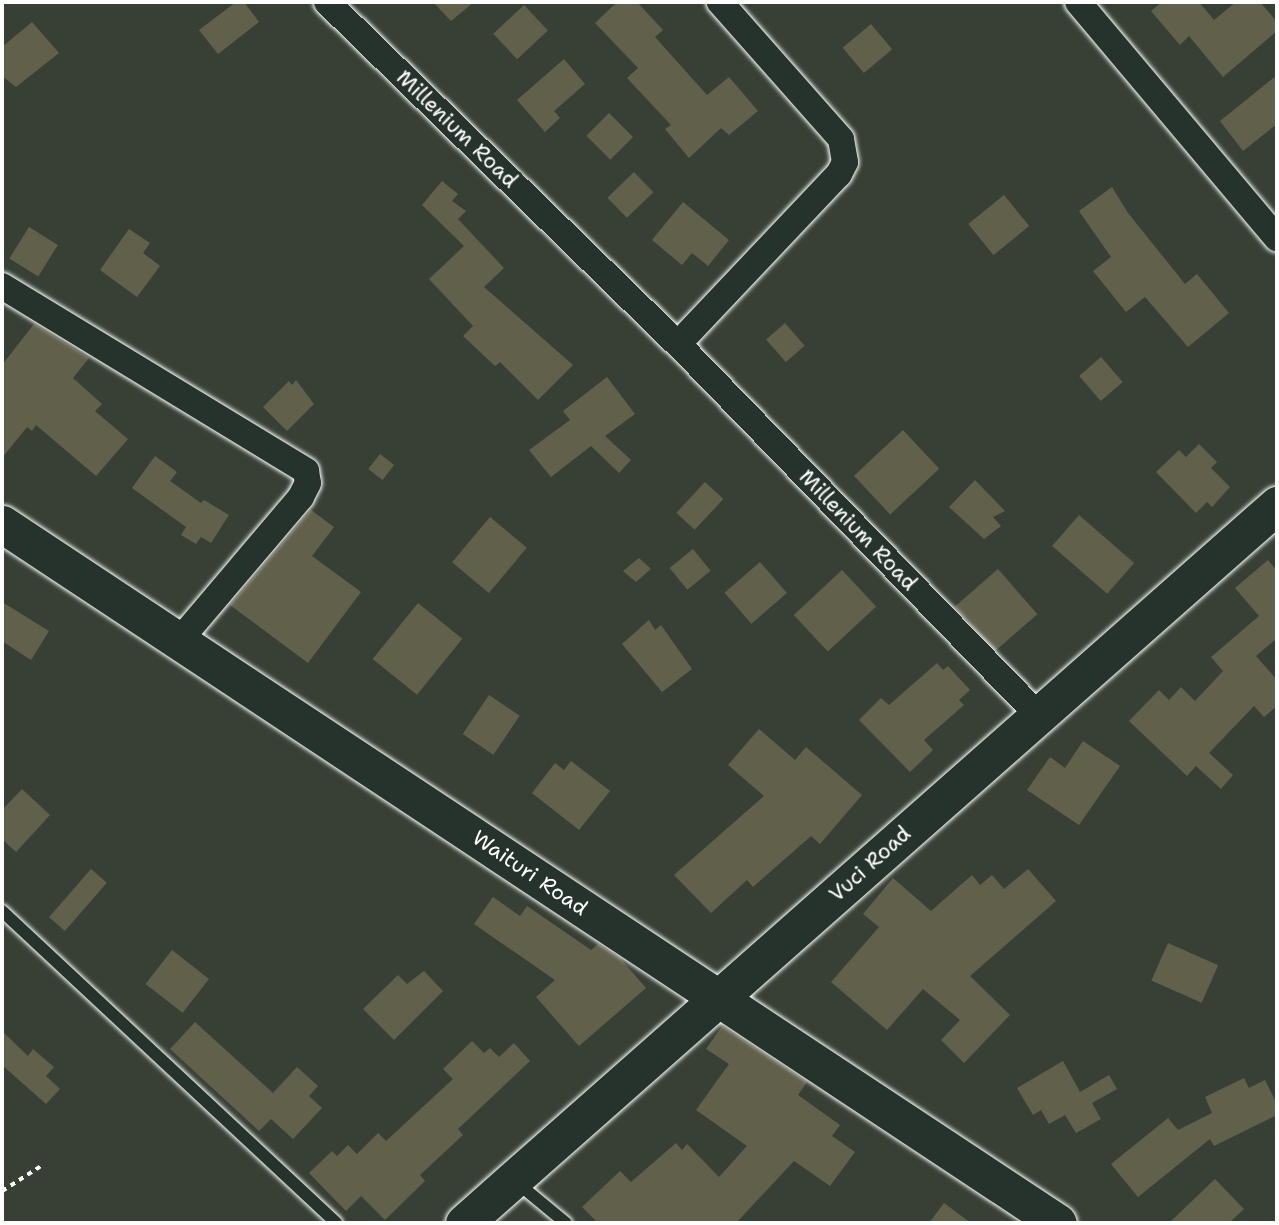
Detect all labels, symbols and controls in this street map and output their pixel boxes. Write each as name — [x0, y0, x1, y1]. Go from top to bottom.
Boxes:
street label: Millenium Road — [391, 65, 523, 193]
street label: Millenium Road — [794, 464, 922, 596]
street label: Vuci Road — [824, 821, 916, 907]
street label: Waituri Road — [467, 825, 593, 921]

